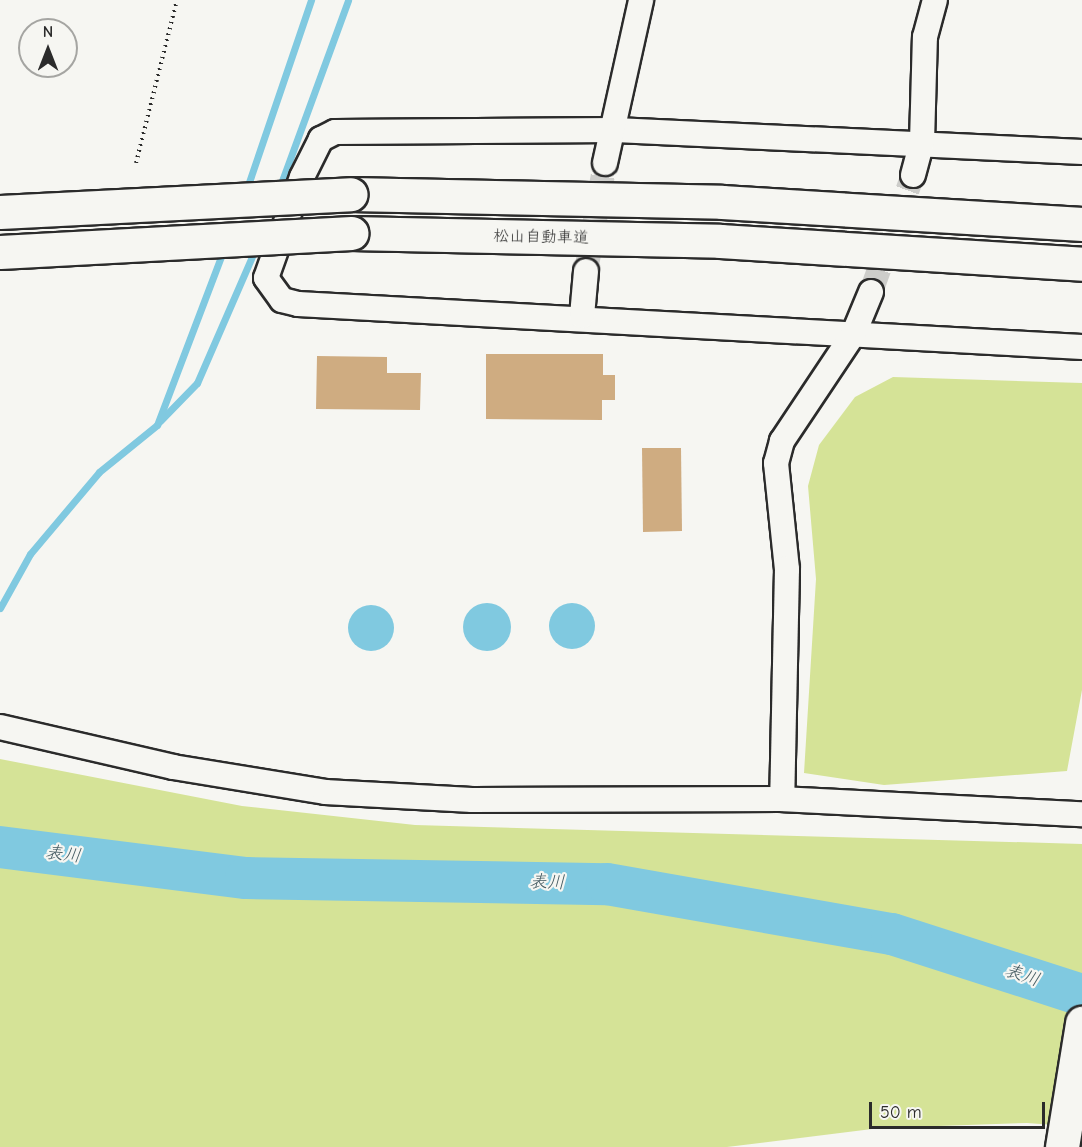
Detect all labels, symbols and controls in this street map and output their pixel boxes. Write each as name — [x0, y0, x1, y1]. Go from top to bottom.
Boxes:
north arrow — [18, 18, 78, 78]
text: N — [43, 23, 53, 41]
street label: 松山自動車道 — [493, 227, 589, 247]
water label: 表川 — [44, 842, 82, 868]
water label: 表川 — [529, 872, 565, 894]
water label: 表川 — [1002, 960, 1042, 992]
scale bar — [872, 1090, 1048, 1128]
text: 50 m — [880, 1102, 922, 1123]

